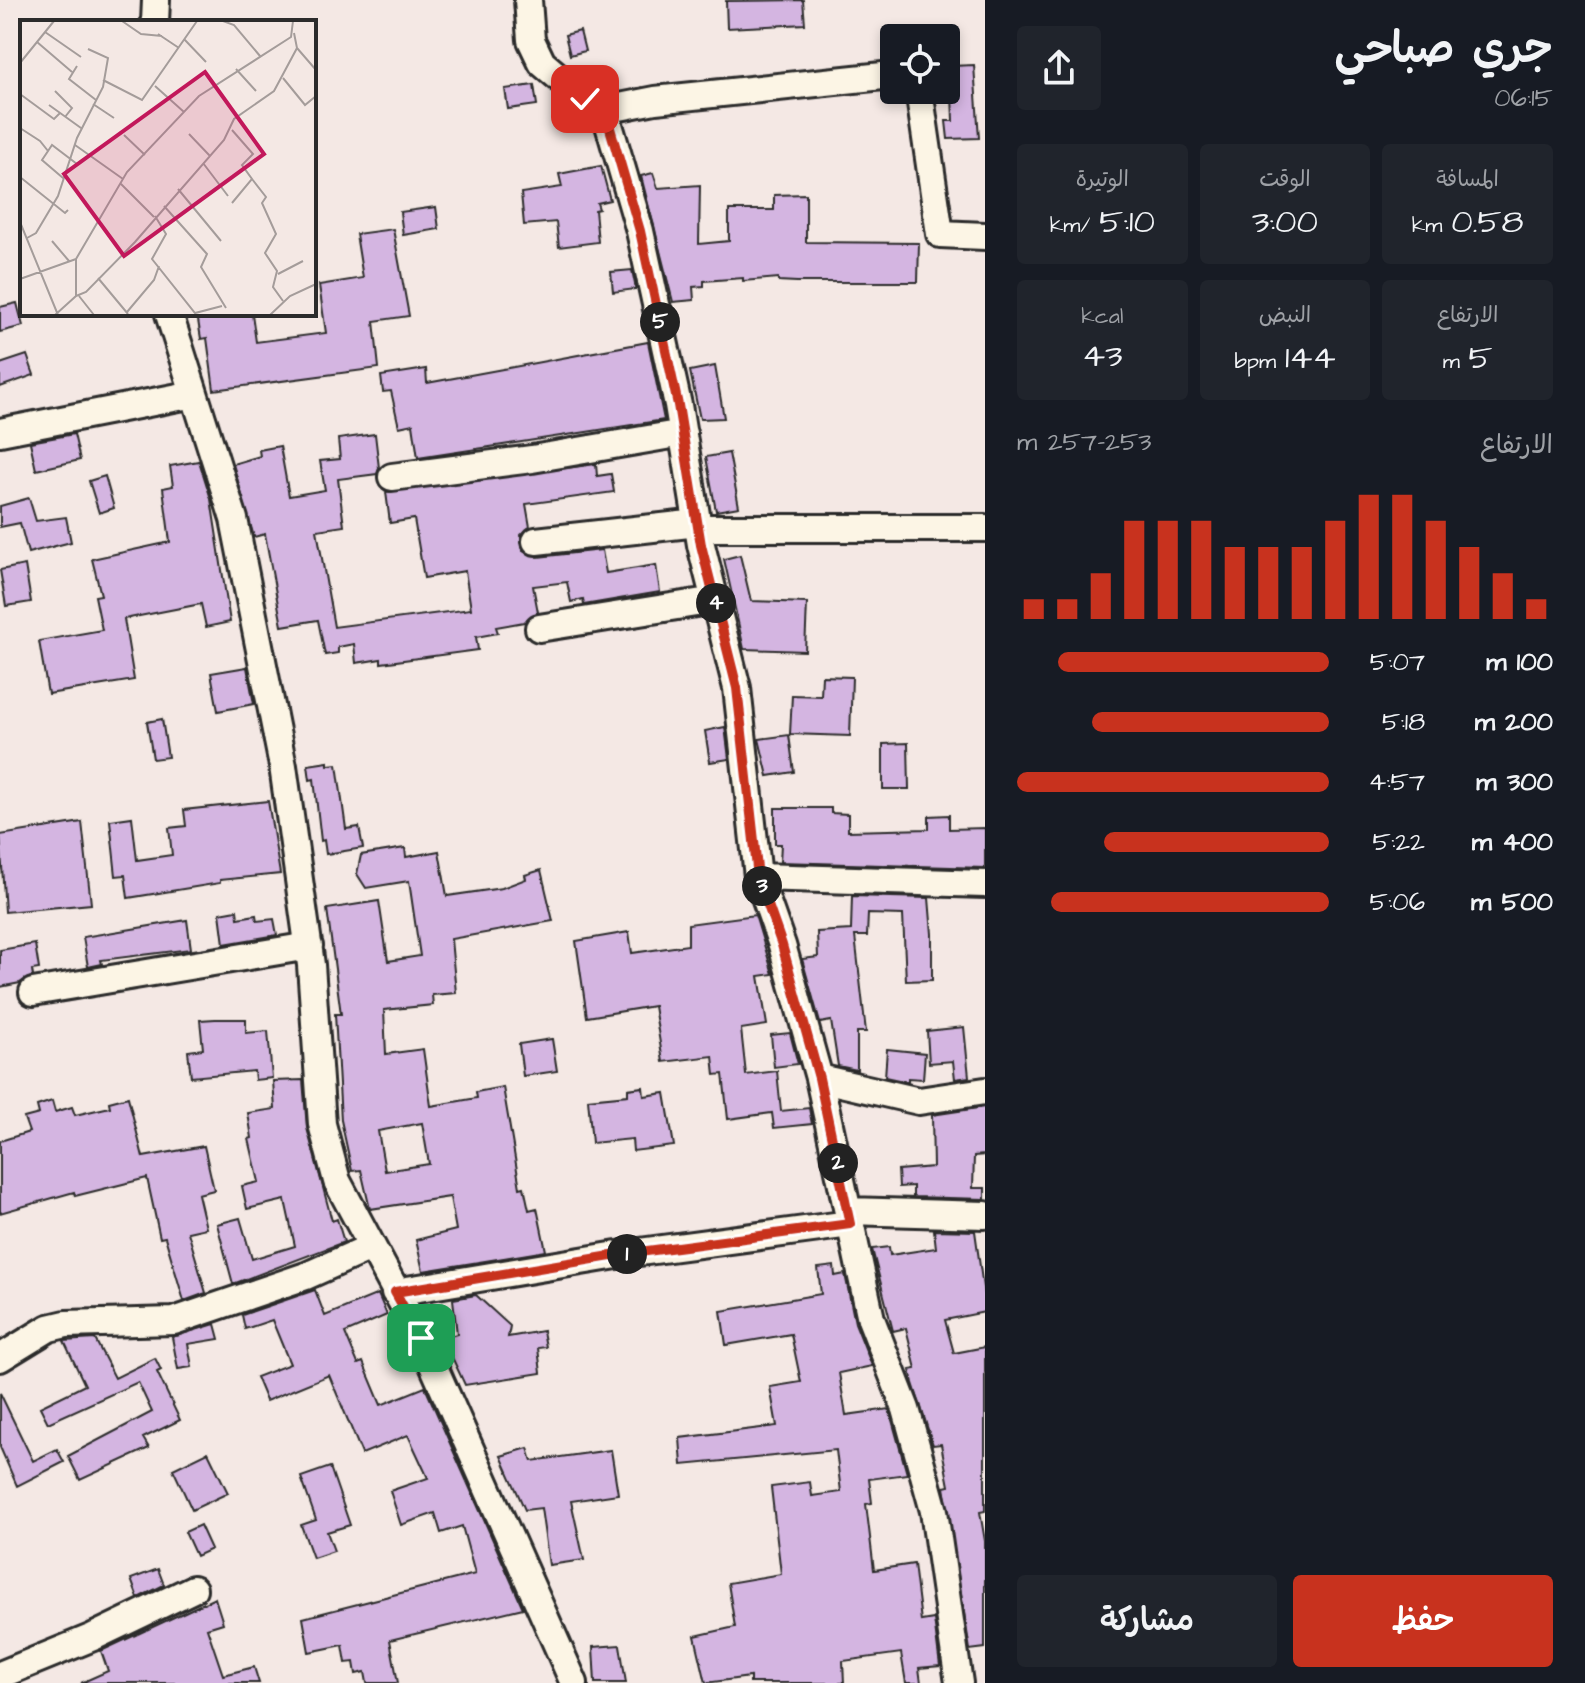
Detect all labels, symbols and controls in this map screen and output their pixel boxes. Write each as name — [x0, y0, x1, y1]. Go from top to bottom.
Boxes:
text: جري صباحي — [1334, 19, 1553, 80]
inset map — [20, 20, 316, 316]
map controls — [880, 24, 960, 104]
button: locate — [880, 24, 960, 104]
button: share — [1017, 26, 1101, 110]
pin — [551, 65, 619, 133]
icon: check — [563, 77, 607, 121]
text: 06:15 — [1494, 80, 1553, 116]
text: الوتيرة — [1076, 164, 1129, 195]
text: الوقت — [1259, 164, 1311, 195]
text: المسافة — [1436, 164, 1499, 195]
text: 5:10 — [1099, 198, 1155, 246]
text: 3:00 — [1252, 198, 1318, 246]
text: 0.58 — [1451, 198, 1524, 246]
text: /km — [1050, 210, 1099, 241]
text: km — [1412, 210, 1451, 241]
text: النبض — [1259, 300, 1311, 331]
text: الارتفاع — [1437, 300, 1499, 331]
text: kcal — [1081, 301, 1123, 332]
pin: 5 — [640, 302, 680, 342]
text: 5 — [652, 306, 668, 337]
text: 43 — [1082, 332, 1123, 380]
text: 144 — [1285, 334, 1336, 382]
text: 5 — [1469, 334, 1493, 382]
text: bpm — [1234, 346, 1285, 377]
text: m — [1443, 346, 1469, 377]
text: 253–257 m — [1017, 424, 1152, 460]
text: الارتفاع — [1480, 427, 1553, 463]
pin: 4 — [696, 583, 736, 623]
text: 4 — [709, 587, 723, 618]
text: 5:07 — [1370, 644, 1425, 680]
text: 100 m — [1486, 644, 1553, 680]
text: 5:18 — [1382, 704, 1425, 740]
text: 200 m — [1475, 704, 1553, 740]
text: 4:57 — [1369, 764, 1425, 800]
text: 300 m — [1476, 764, 1553, 800]
text: 5:22 — [1372, 824, 1425, 860]
text: 400 m — [1472, 824, 1553, 860]
pin: 3 — [742, 866, 782, 906]
text: 3 — [756, 870, 768, 901]
text: 5:06 — [1370, 884, 1425, 920]
text: 500 m — [1471, 884, 1553, 920]
pin: 2 — [818, 1143, 858, 1183]
text: 2 — [832, 1147, 844, 1178]
pin: 1 — [607, 1234, 647, 1274]
text: 1 — [626, 1238, 628, 1269]
pin — [387, 1304, 455, 1372]
icon: arrive — [399, 1316, 443, 1360]
button: مشاركة — [1017, 1575, 1277, 1667]
button: حفظ — [1293, 1575, 1553, 1667]

